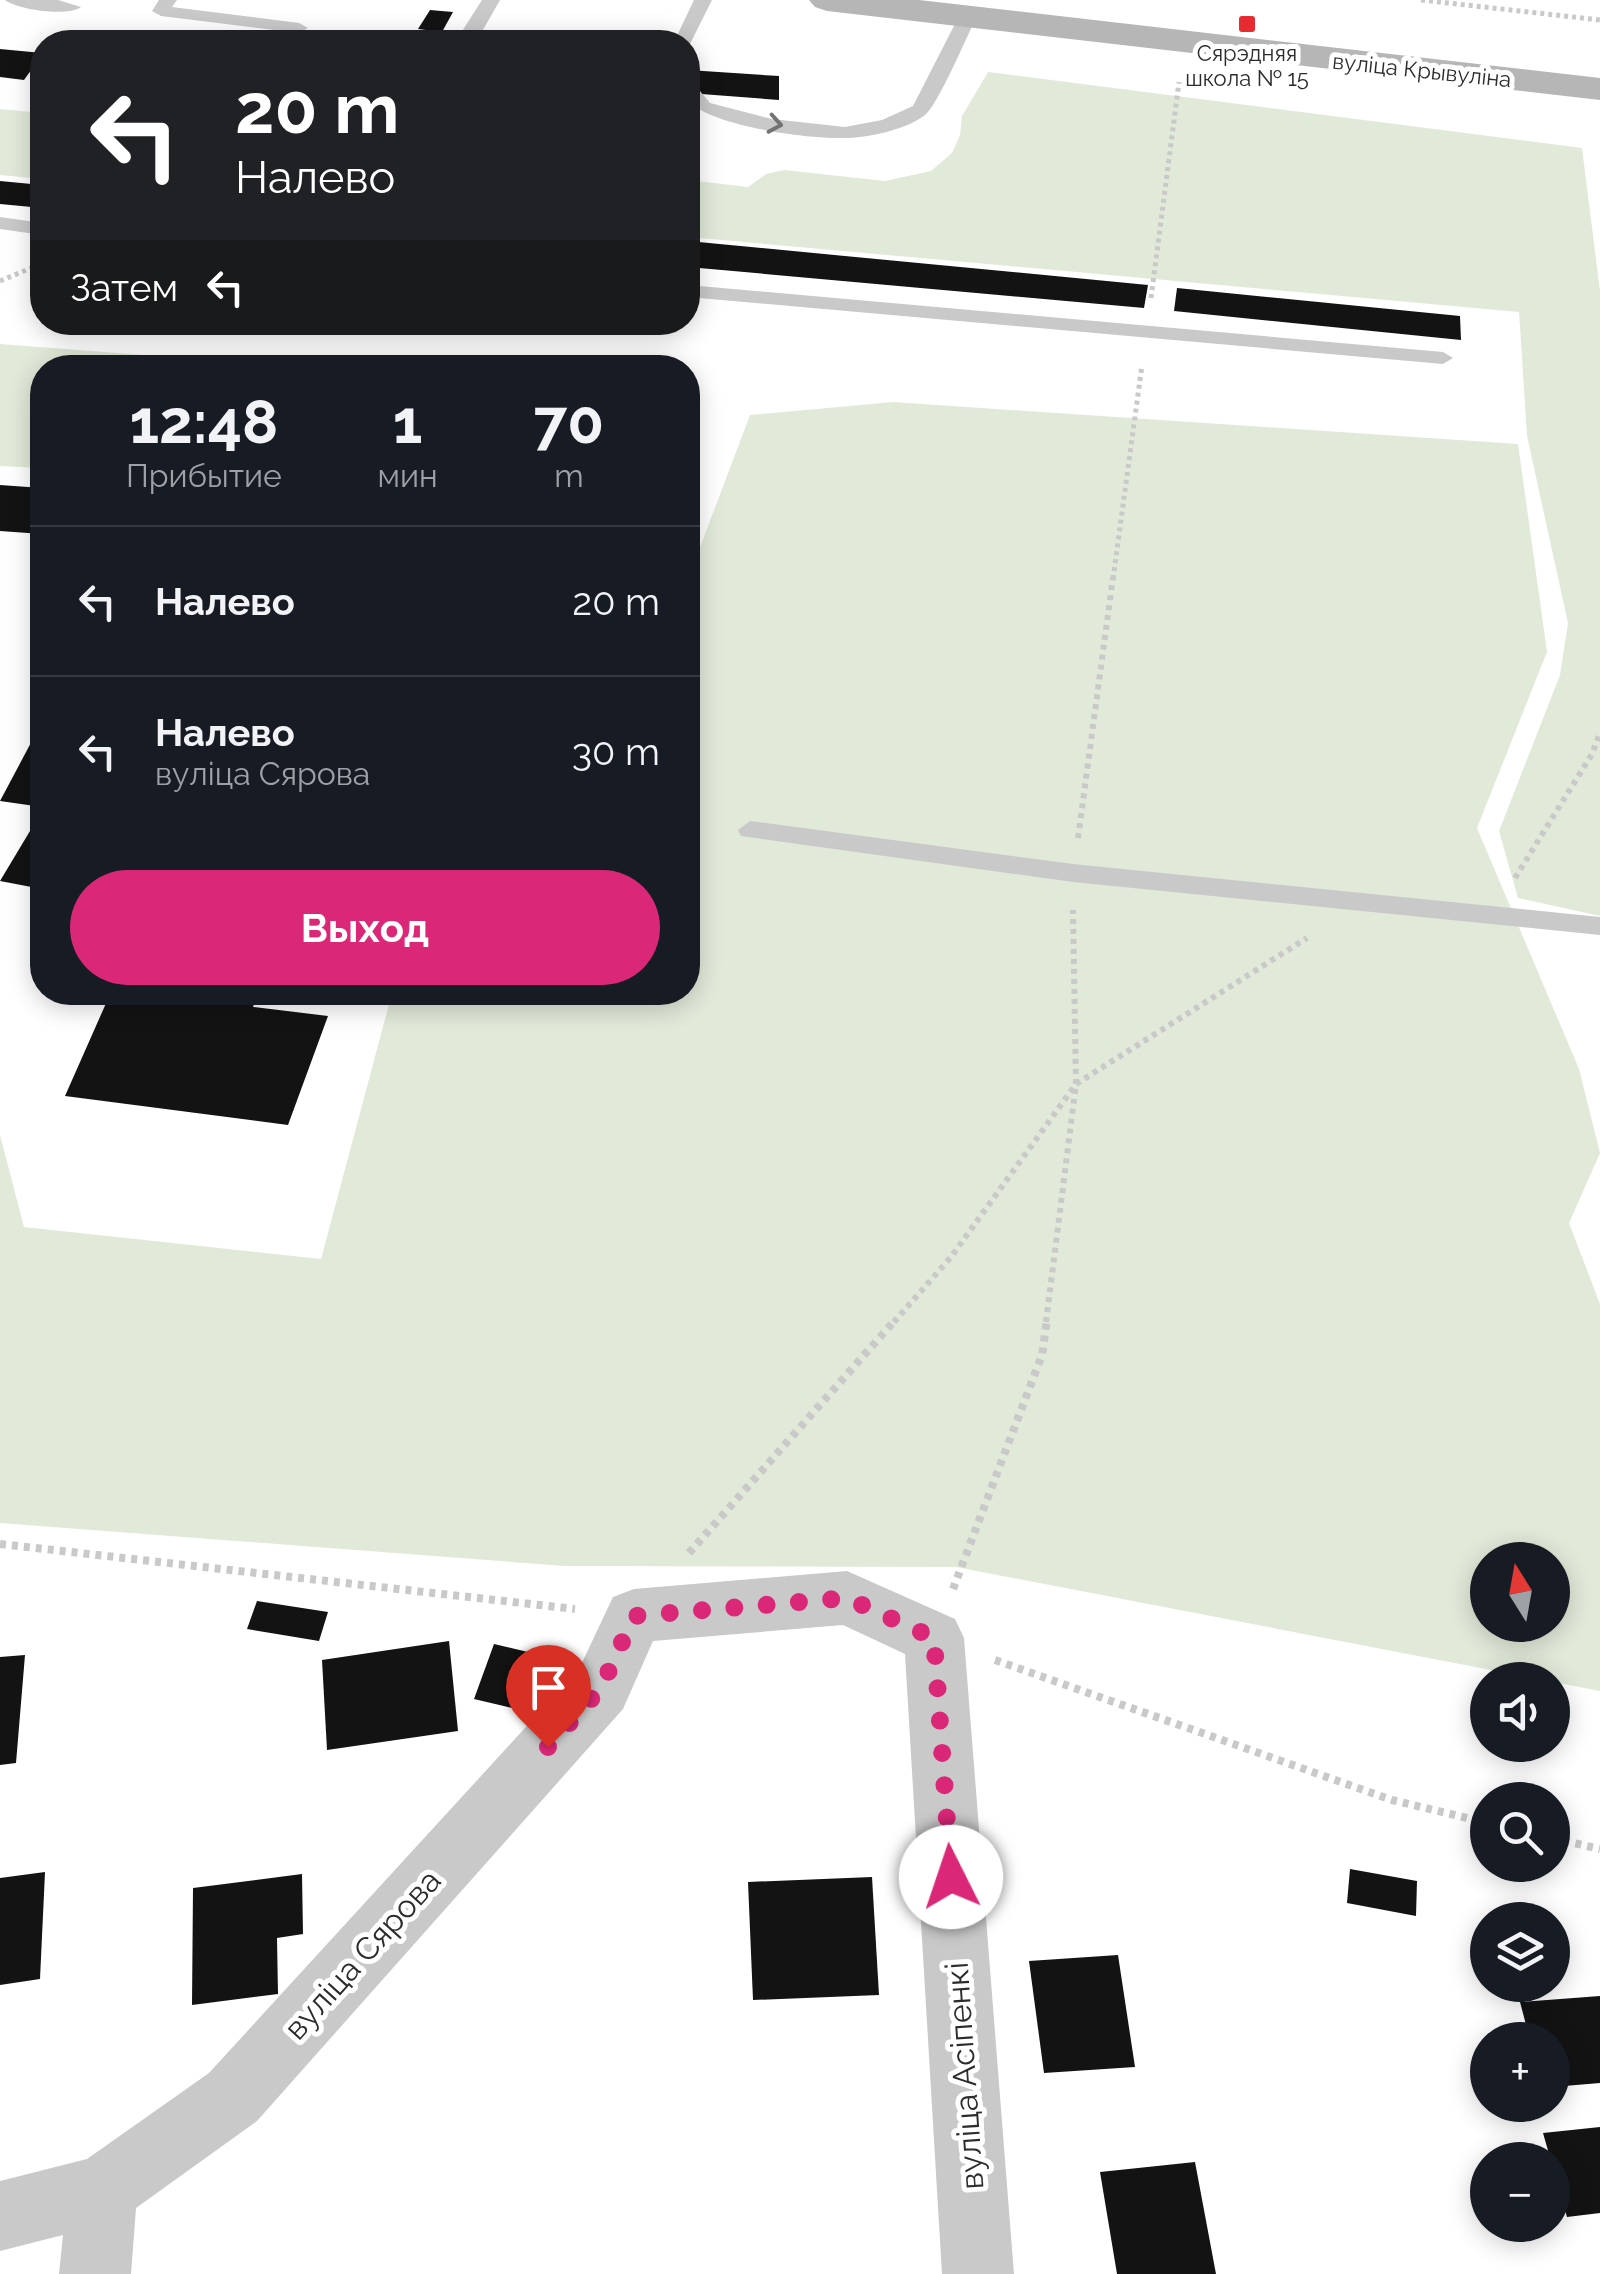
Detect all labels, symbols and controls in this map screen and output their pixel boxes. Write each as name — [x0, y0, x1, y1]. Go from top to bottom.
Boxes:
marker: Сярэдняя школа № 15 — [1236, 13, 1258, 35]
place label: Сярэдняя школа № 15 — [1185, 40, 1309, 91]
street label: вуліца Крывуліна — [1331, 48, 1513, 92]
text: 20 m — [235, 67, 399, 149]
icon: left — [70, 70, 200, 200]
one-way arrow — [767, 113, 783, 134]
text: Налево — [235, 151, 395, 204]
icon: left — [198, 260, 253, 315]
text: Затем — [70, 265, 178, 310]
text: 12:48 — [129, 387, 278, 457]
text: 1 — [393, 387, 422, 457]
text: 70 — [534, 387, 604, 457]
text: Прибытие — [126, 457, 282, 494]
text: мин — [378, 457, 438, 494]
text: m — [554, 457, 584, 494]
icon: left — [70, 574, 125, 629]
text: Налево — [155, 579, 295, 624]
text: 20 m — [572, 579, 660, 624]
text: Налево — [155, 710, 295, 755]
icon: left — [70, 724, 125, 779]
text: 30 m — [572, 729, 660, 774]
text: вуліца Сярова — [155, 755, 370, 792]
button: Выход — [70, 870, 660, 985]
north arrow — [1470, 1542, 1570, 1642]
map controls — [1470, 1542, 1570, 2242]
pin — [506, 1645, 591, 1748]
icon: arrive — [521, 1660, 576, 1715]
button: sound — [1470, 1662, 1570, 1762]
button: search — [1470, 1782, 1570, 1882]
position arrow — [899, 1825, 1003, 1929]
street label: вуліца Сярова — [276, 1862, 448, 2046]
button: layers — [1470, 1902, 1570, 2002]
street label: вуліца Асіпенкі — [938, 1961, 990, 2191]
button: + — [1470, 2022, 1570, 2122]
button: − — [1470, 2142, 1570, 2242]

